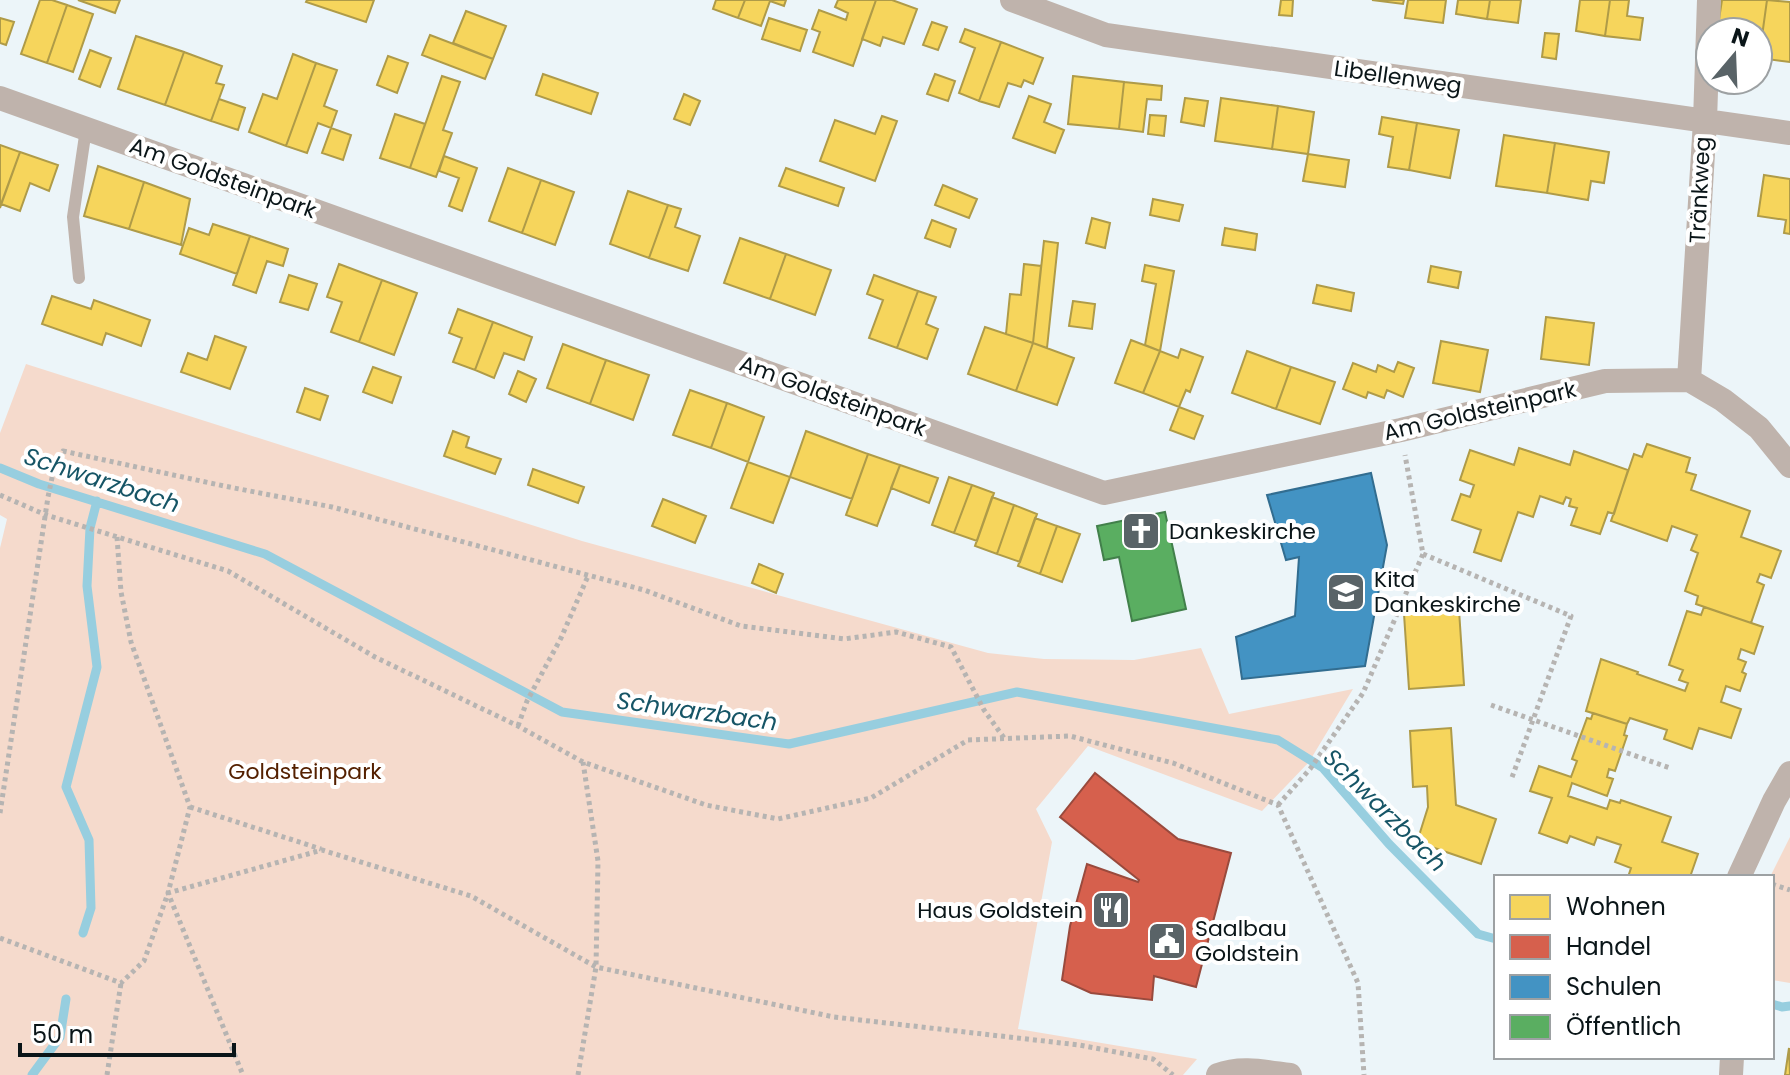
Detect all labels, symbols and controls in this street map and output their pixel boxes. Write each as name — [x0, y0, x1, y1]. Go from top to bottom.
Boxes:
north arrow — [1694, 16, 1774, 96]
text: N — [1727, 20, 1753, 55]
street label: Libellenweg — [1332, 53, 1464, 101]
street label: Am Goldsteinpark — [125, 130, 321, 226]
street label: Tränkweg — [1682, 136, 1718, 244]
street label: Am Goldsteinpark — [735, 348, 931, 444]
street label: Am Goldsteinpark — [1381, 374, 1580, 448]
water label: Schwarzbach — [20, 439, 184, 521]
church icon: Dankeskirche — [1120, 510, 1162, 552]
place label: Dankeskirche — [1169, 516, 1316, 547]
place label: Kita Dankeskirche — [1374, 564, 1521, 620]
school or university icon: Kita Dankeskirche — [1325, 571, 1367, 613]
water label: Schwarzbach — [614, 683, 780, 739]
water label: Schwarzbach — [1316, 741, 1454, 879]
park label: Goldsteinpark — [228, 756, 382, 787]
legend — [1494, 875, 1774, 1059]
restaurant icon: Haus Goldstein — [1090, 889, 1132, 931]
text: Wohnen — [1566, 890, 1666, 923]
place label: Haus Goldstein — [917, 895, 1083, 926]
place label: Saalbau Goldstein — [1195, 913, 1299, 969]
public building icon: Saalbau Goldstein — [1146, 920, 1188, 962]
text: Handel — [1566, 930, 1651, 963]
text: Schulen — [1566, 970, 1662, 1003]
scale bar — [20, 1007, 234, 1057]
text: Öffentlich — [1566, 1010, 1681, 1043]
text: 50 m — [32, 1018, 93, 1051]

